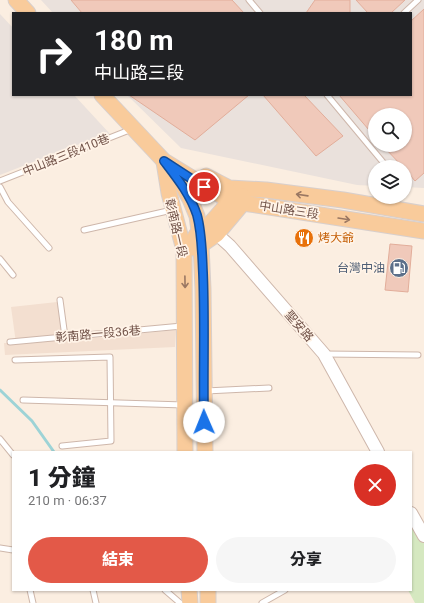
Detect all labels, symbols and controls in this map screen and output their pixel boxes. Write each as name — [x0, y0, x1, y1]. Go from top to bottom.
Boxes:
text: 180 m — [94, 24, 173, 57]
icon: right — [28, 28, 80, 80]
text: 中山路三段 — [94, 62, 184, 83]
map controls — [368, 108, 412, 204]
button: search — [368, 108, 412, 152]
street label: 中山路三段410巷 — [21, 131, 111, 179]
button: layers — [368, 160, 412, 204]
pin — [187, 170, 221, 204]
icon: arrive — [193, 176, 215, 198]
one-way arrow — [296, 191, 309, 199]
street label: 彰南路一段 — [162, 197, 190, 259]
street label: 中山路三段 — [258, 198, 320, 222]
one-way arrow — [338, 215, 351, 223]
restaurant icon: 烤大爺 — [293, 227, 315, 249]
place label: 烤大爺 — [318, 231, 354, 245]
fuel station icon: 台灣中油 — [388, 257, 410, 279]
place label: 台灣中油 — [337, 261, 385, 275]
one-way arrow — [181, 275, 189, 288]
street label: 聖安路 — [282, 308, 316, 344]
street label: 彰南路一段36巷 — [55, 323, 141, 345]
position arrow — [183, 401, 225, 443]
text: 1 分鐘 — [28, 464, 96, 492]
button: close — [354, 464, 396, 506]
text: 210 m · 06:37 — [28, 493, 107, 508]
button: 結束 — [28, 537, 208, 583]
button: 分享 — [216, 537, 396, 583]

